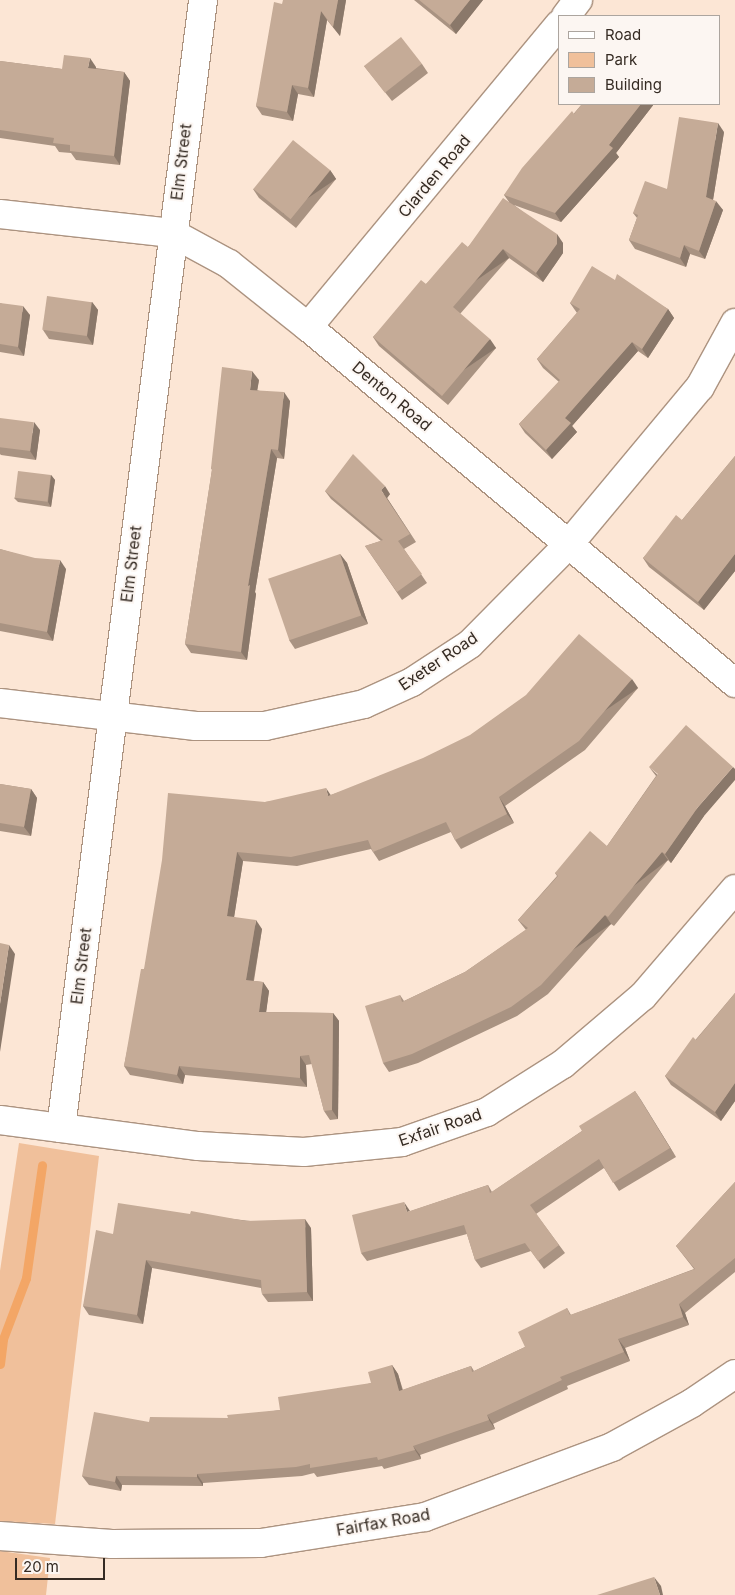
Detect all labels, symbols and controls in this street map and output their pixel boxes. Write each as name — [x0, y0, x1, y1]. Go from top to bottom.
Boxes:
legend — [558, 15, 720, 105]
text: Road — [605, 25, 641, 44]
text: Park — [605, 50, 637, 69]
text: Building — [605, 75, 662, 94]
street label: Elm Street — [167, 123, 195, 201]
street label: Clarden Road — [394, 131, 474, 221]
street label: Denton Road — [348, 357, 436, 435]
street label: Elm Street — [117, 525, 145, 603]
street label: Exeter Road — [395, 628, 481, 694]
street label: Elm Street — [67, 927, 95, 1005]
street label: Exfair Road — [396, 1104, 484, 1150]
street label: Fairfax Road — [335, 1504, 431, 1540]
scale bar — [18, 1548, 108, 1580]
text: 20 m — [23, 1557, 59, 1576]

